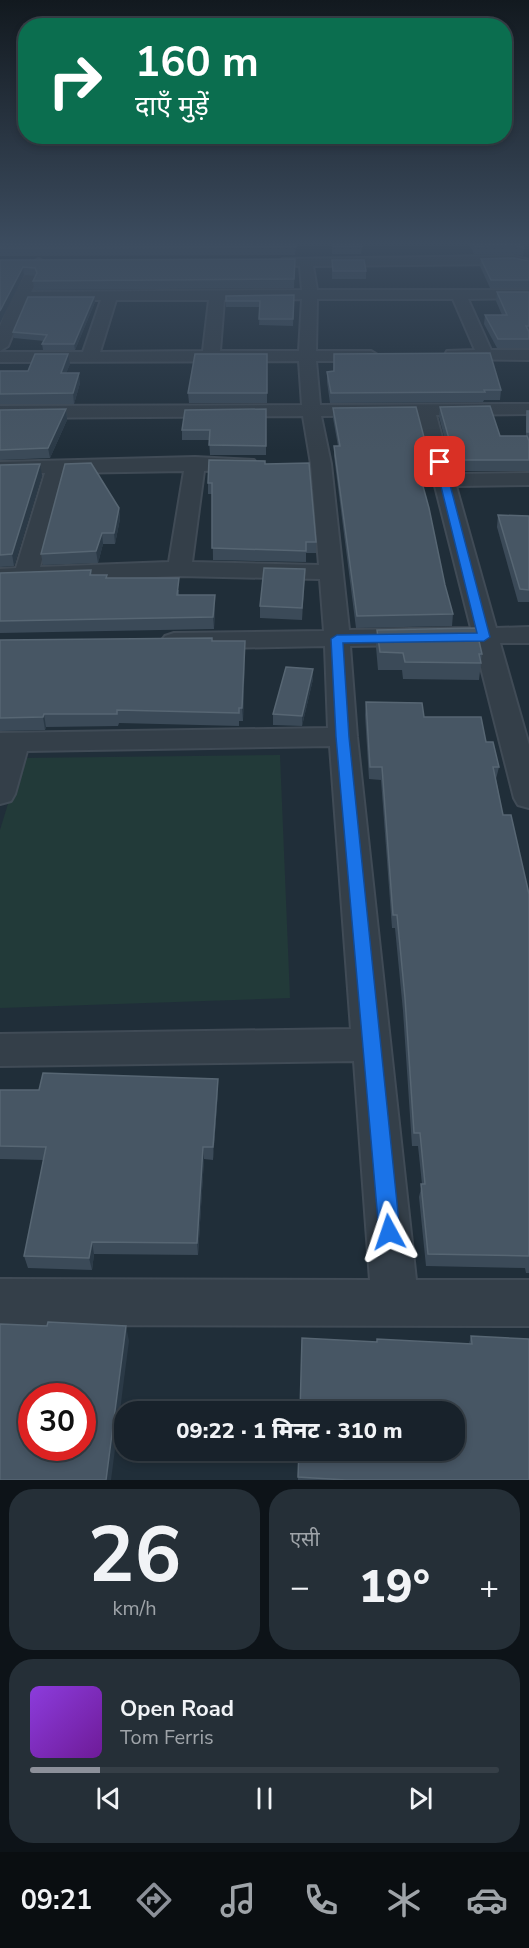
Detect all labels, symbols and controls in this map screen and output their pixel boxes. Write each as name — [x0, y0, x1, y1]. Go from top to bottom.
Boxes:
text: 160 m — [135, 34, 259, 91]
icon: right — [36, 42, 114, 120]
text: दाएँ मुड़ें — [135, 88, 209, 125]
pin — [414, 436, 465, 487]
icon: arrive — [423, 445, 456, 478]
position arrow — [357, 1200, 421, 1264]
speed limit sign: 30 — [18, 1383, 96, 1461]
text: 09:22 · 1 मिनट · 310 m — [176, 1416, 403, 1446]
text: 26 — [88, 1502, 181, 1609]
text: एसी — [290, 1526, 320, 1553]
text: 19° — [359, 1557, 430, 1618]
text: − — [290, 1565, 310, 1610]
text: + — [479, 1565, 499, 1610]
text: km/h — [112, 1595, 157, 1622]
text: Open Road — [120, 1694, 234, 1724]
text: Tom Ferris — [120, 1724, 214, 1751]
icon: previous — [92, 1782, 125, 1815]
icon: pause — [248, 1782, 281, 1815]
icon: next — [404, 1782, 437, 1815]
icon: directions — [133, 1879, 175, 1921]
icon: music — [217, 1879, 259, 1921]
icon: phone — [300, 1879, 342, 1921]
icon: climate — [383, 1879, 425, 1921]
icon: car — [466, 1879, 508, 1921]
text: 09:21 — [21, 1882, 92, 1919]

